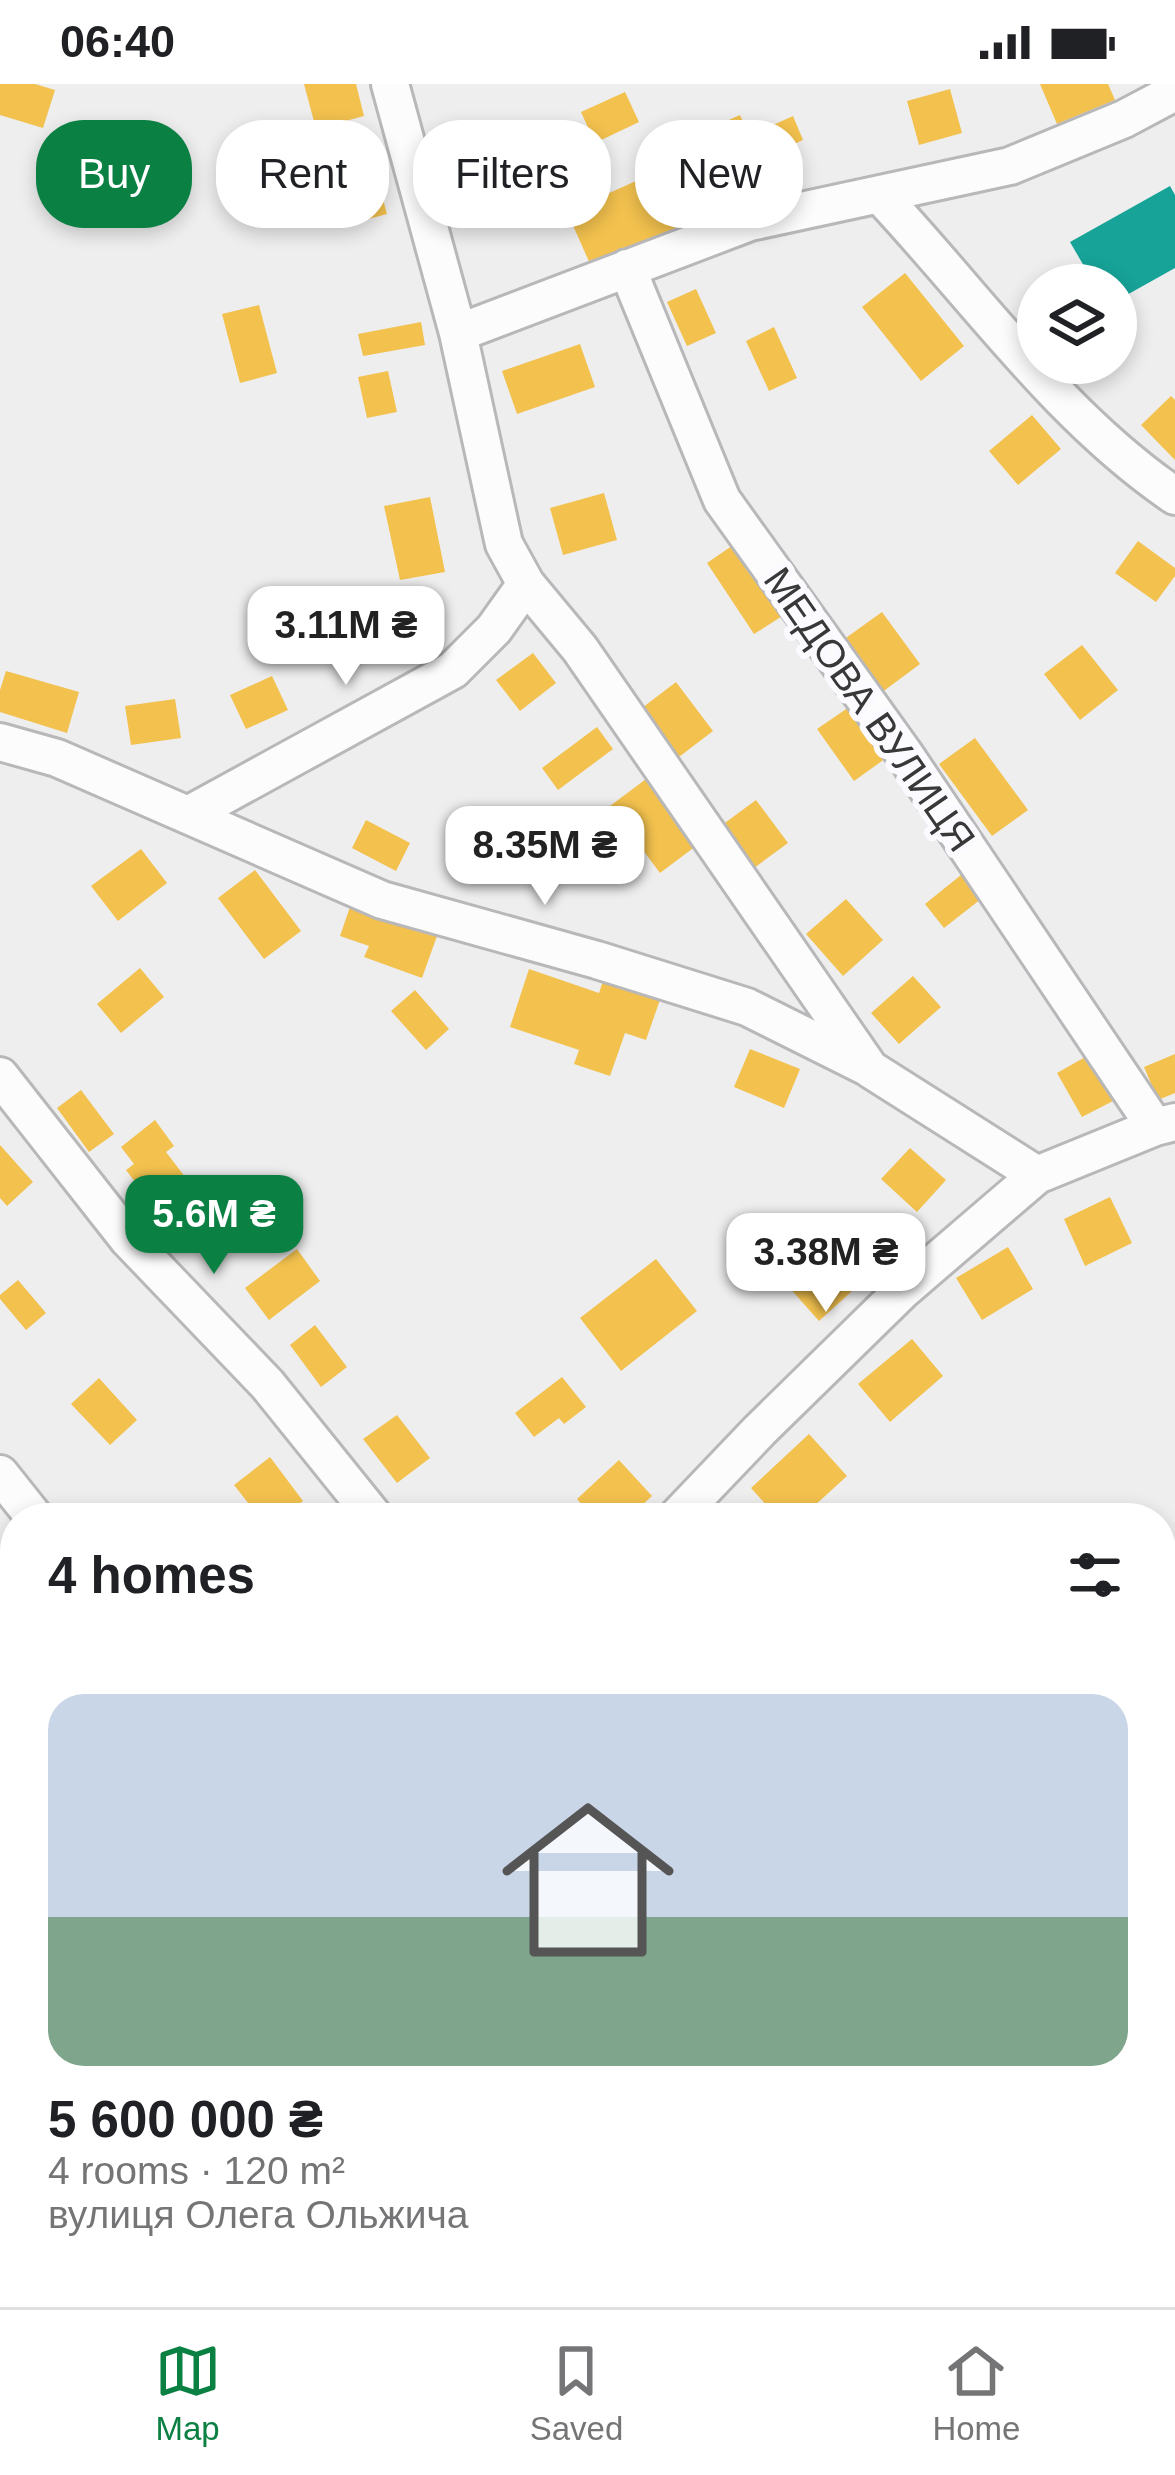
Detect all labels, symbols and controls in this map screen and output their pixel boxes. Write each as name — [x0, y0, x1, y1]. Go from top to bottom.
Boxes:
text: 06:40 — [60, 16, 175, 67]
chip: Buy — [36, 120, 192, 228]
chip: Rent — [216, 120, 389, 228]
chip: Filters — [413, 120, 611, 228]
chip: New — [635, 120, 803, 228]
map controls — [1017, 264, 1137, 384]
button: layers — [1017, 264, 1137, 384]
street label: МЕДОВА ВУЛИЦЯ — [756, 559, 983, 859]
pin: 3.11M ₴ — [235, 586, 457, 688]
text: 3.11M ₴ — [274, 603, 418, 646]
pin: 8.35M ₴ — [434, 806, 656, 908]
text: 8.35M ₴ — [472, 823, 618, 866]
pin: 5.6M ₴ — [116, 1175, 312, 1277]
text: 5.6M ₴ — [152, 1192, 276, 1235]
pin: 3.38M ₴ — [715, 1213, 937, 1315]
text: 3.38M ₴ — [753, 1230, 899, 1273]
icon: filters — [1062, 1542, 1128, 1608]
text: 4 homes — [48, 1547, 255, 1604]
icon: home — [480, 1772, 696, 1988]
text: 5 600 000 ₴ — [48, 2091, 323, 2148]
text: 4 rooms · 120 m² — [48, 2149, 345, 2192]
text: вулиця Олега Ольжича — [48, 2193, 468, 2236]
tab: Map — [155, 2338, 221, 2448]
tab: Saved — [530, 2338, 623, 2448]
tab: Home — [932, 2338, 1020, 2448]

